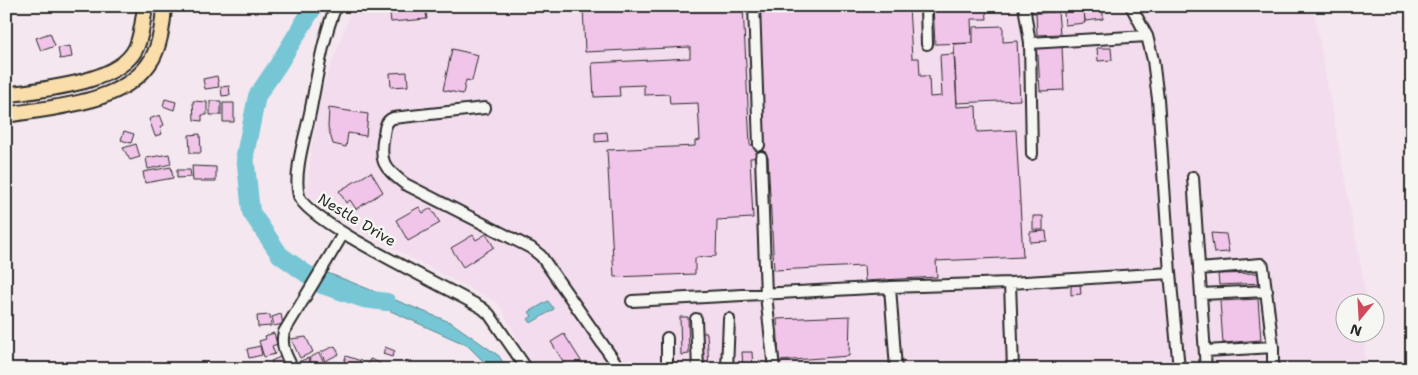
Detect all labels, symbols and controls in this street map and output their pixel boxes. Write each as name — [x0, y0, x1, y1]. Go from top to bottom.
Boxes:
street label: Nestle Drive — [314, 189, 400, 251]
north arrow — [1336, 292, 1386, 342]
text: N — [1348, 320, 1364, 341]

